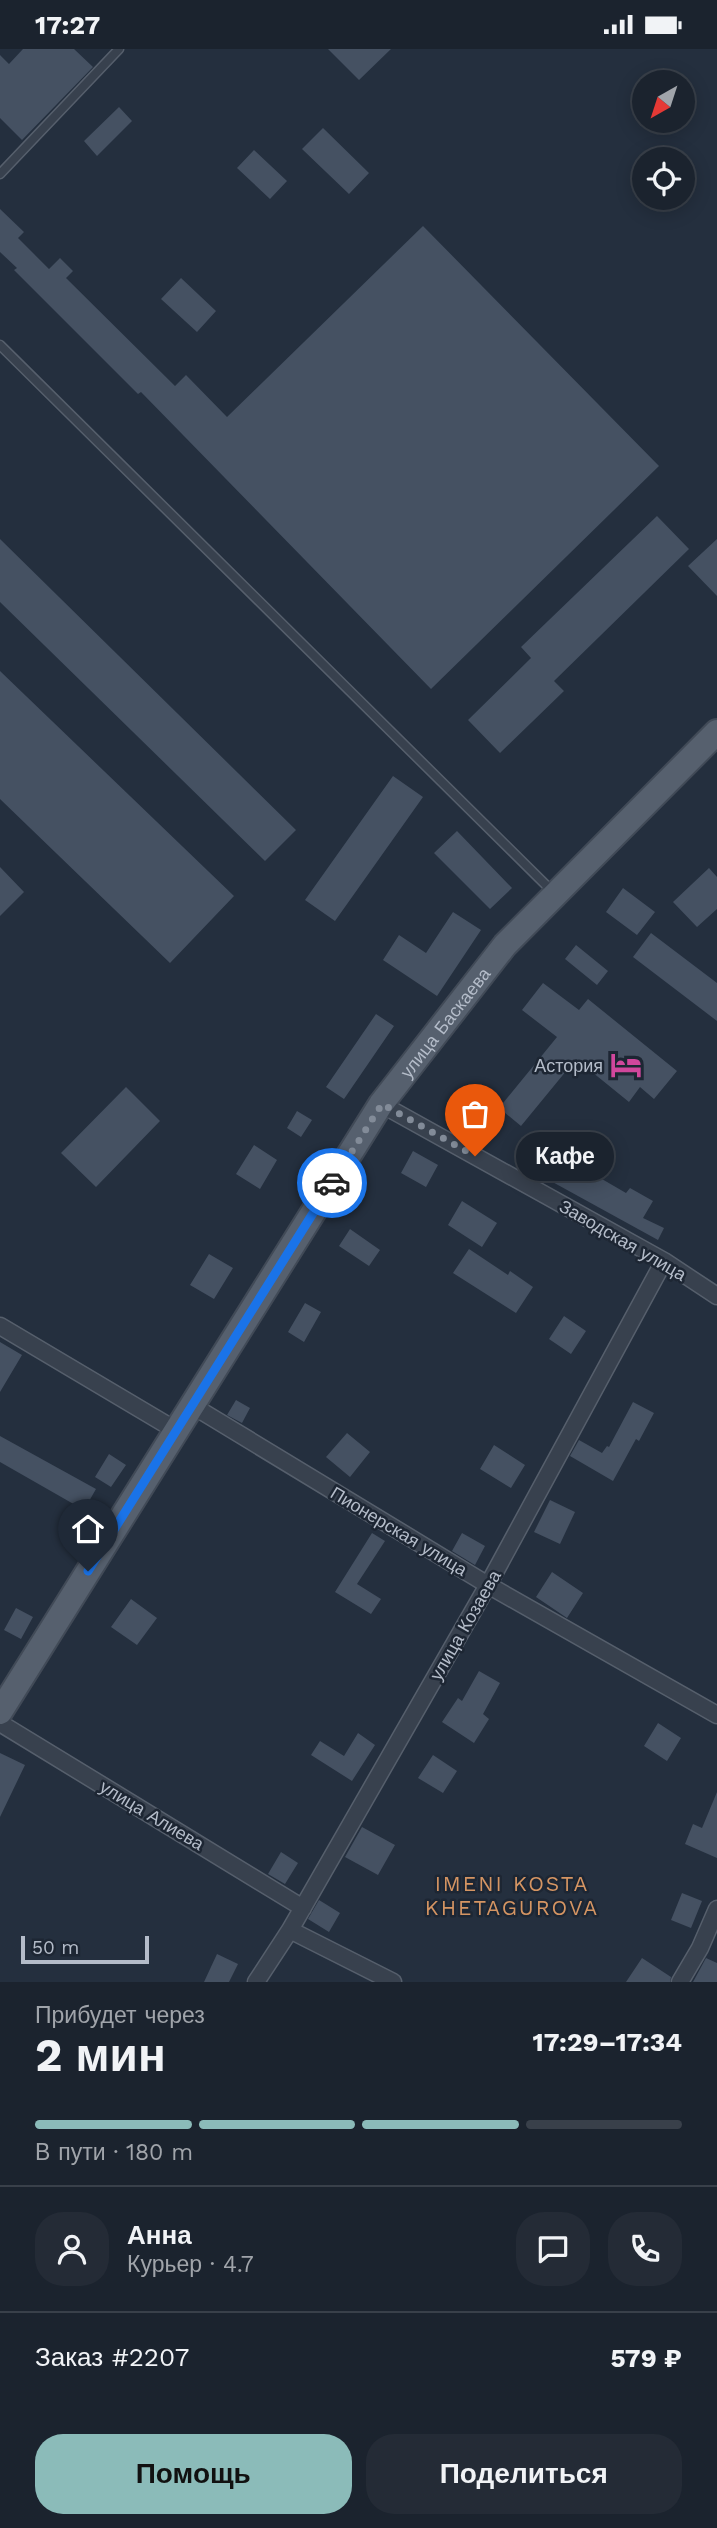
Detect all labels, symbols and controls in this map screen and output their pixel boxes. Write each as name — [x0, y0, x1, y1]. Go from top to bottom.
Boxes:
text: 17:27 — [35, 10, 100, 40]
north arrow — [632, 70, 695, 133]
map controls — [632, 70, 695, 210]
button: locate — [632, 147, 695, 210]
street label: улица Баскаева — [395, 962, 495, 1082]
hotel icon: Астория — [609, 1048, 643, 1082]
place label: Астория — [534, 1055, 603, 1076]
pin — [445, 1084, 505, 1156]
icon: bag — [456, 1095, 494, 1133]
callout: Кафе — [517, 1131, 615, 1181]
text: Кафе — [535, 1143, 595, 1170]
courier — [297, 1148, 367, 1218]
icon: car — [313, 1164, 351, 1202]
street label: Заводская улица — [556, 1195, 691, 1285]
street label: Пионерская улица — [327, 1482, 472, 1581]
pin — [58, 1499, 118, 1571]
icon: home — [69, 1510, 107, 1548]
street label: улица Козаева — [425, 1565, 505, 1684]
street label: улица Алиева — [96, 1776, 209, 1855]
district label: IMENI KOSTA KHETAGUROVA — [425, 1871, 599, 1920]
scale bar — [21, 1933, 149, 1965]
text: 50 m — [32, 1936, 79, 1959]
text: Прибудет через — [35, 2002, 205, 2029]
text: 17:29–17:34 — [533, 2027, 682, 2057]
text: 2 мин — [35, 2028, 166, 2082]
text: В пути · 180 m — [35, 2139, 193, 2166]
button: person — [35, 2212, 109, 2286]
button: chat — [516, 2212, 590, 2286]
button: phone — [608, 2212, 682, 2286]
text: Анна — [127, 2220, 192, 2250]
text: Курьер · 4.7 — [127, 2251, 254, 2278]
text: Заказ #2207 — [35, 2342, 189, 2372]
text: 579 ₽ — [610, 2343, 682, 2373]
button: Помощь — [35, 2434, 352, 2514]
button: Поделиться — [366, 2434, 682, 2514]

